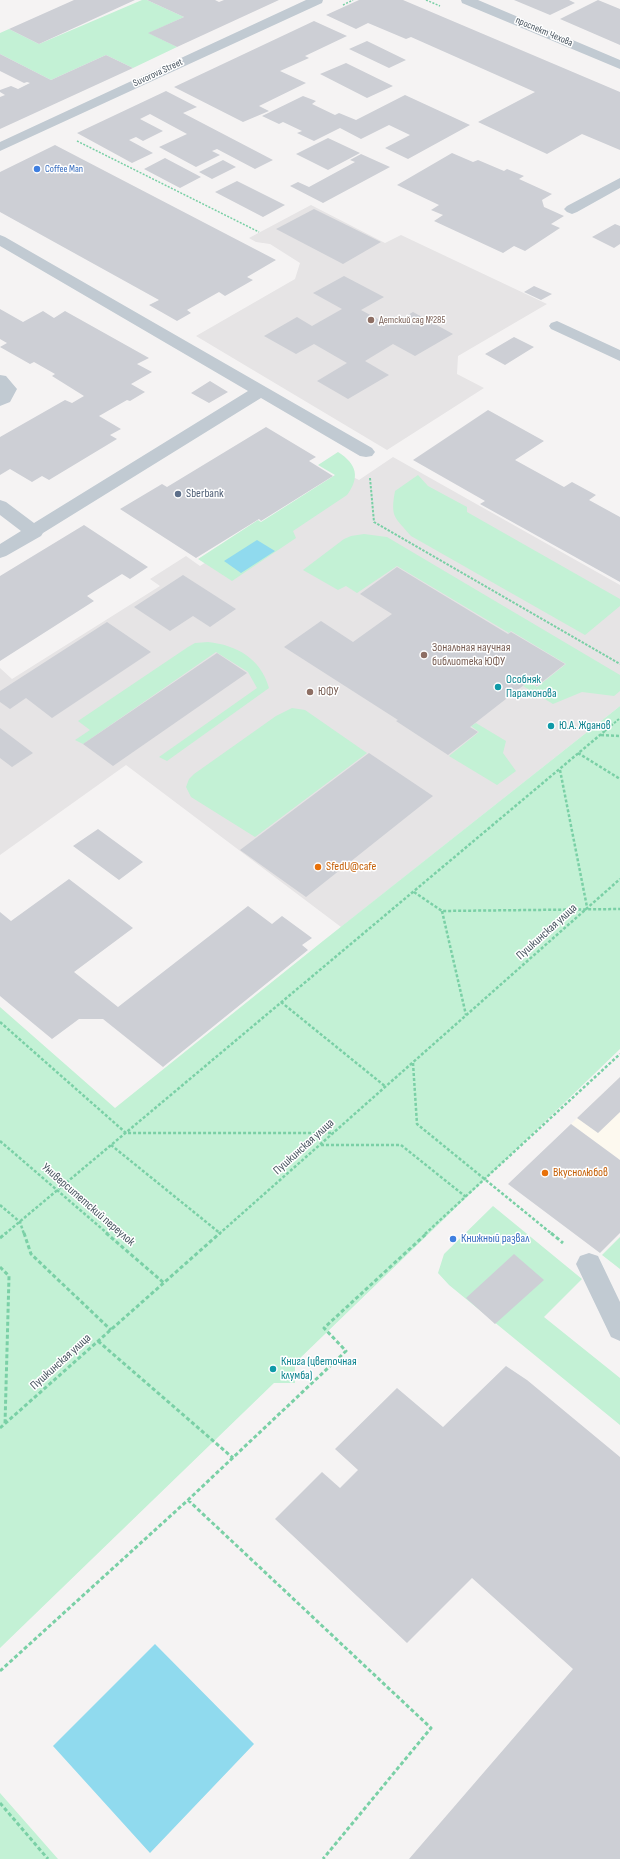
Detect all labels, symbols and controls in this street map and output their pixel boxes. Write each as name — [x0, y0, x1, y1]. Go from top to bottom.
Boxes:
street label: проспект Чехова — [514, 15, 574, 49]
street label: Suvorova Street — [131, 56, 185, 90]
place label: Coffee Man — [45, 163, 83, 175]
marker: Coffee Man — [32, 164, 42, 174]
place label: Детский сад №285 — [379, 314, 445, 326]
marker: Детский сад №285 — [366, 315, 376, 325]
place label: Sberbank — [186, 487, 224, 501]
marker: Sberbank — [173, 489, 183, 499]
place label: Зональная научная библиотека ЮФУ — [432, 641, 510, 669]
marker: Зональная научная библиотека ЮФУ — [419, 650, 429, 660]
place label: Особняк Парамонова — [506, 673, 557, 701]
marker: Особняк Парамонова — [493, 682, 503, 692]
place label: ЮФУ — [318, 685, 339, 699]
marker: ЮФУ — [305, 687, 315, 697]
place label: Ю.А. Жданов — [559, 719, 611, 733]
marker: Ю.А. Жданов — [546, 721, 556, 731]
place label: SfedU@cafe — [326, 860, 376, 874]
marker: SfedU@cafe — [313, 862, 323, 872]
street label: Пушкинская улица — [514, 901, 580, 963]
street label: Пушкинская улица — [271, 1116, 337, 1178]
street label: Университетский переулок — [38, 1161, 138, 1249]
place label: Вкуснолюбов — [553, 1166, 608, 1180]
marker: Вкуснолюбов — [540, 1168, 550, 1178]
place label: Книжный развал — [461, 1232, 529, 1246]
marker: Книжный развал — [448, 1234, 458, 1244]
street label: Пушкинская улица — [28, 1331, 94, 1393]
place label: Книга (цветочная клумба) — [281, 1355, 357, 1383]
marker: Книга (цветочная клумба) — [268, 1364, 278, 1374]

